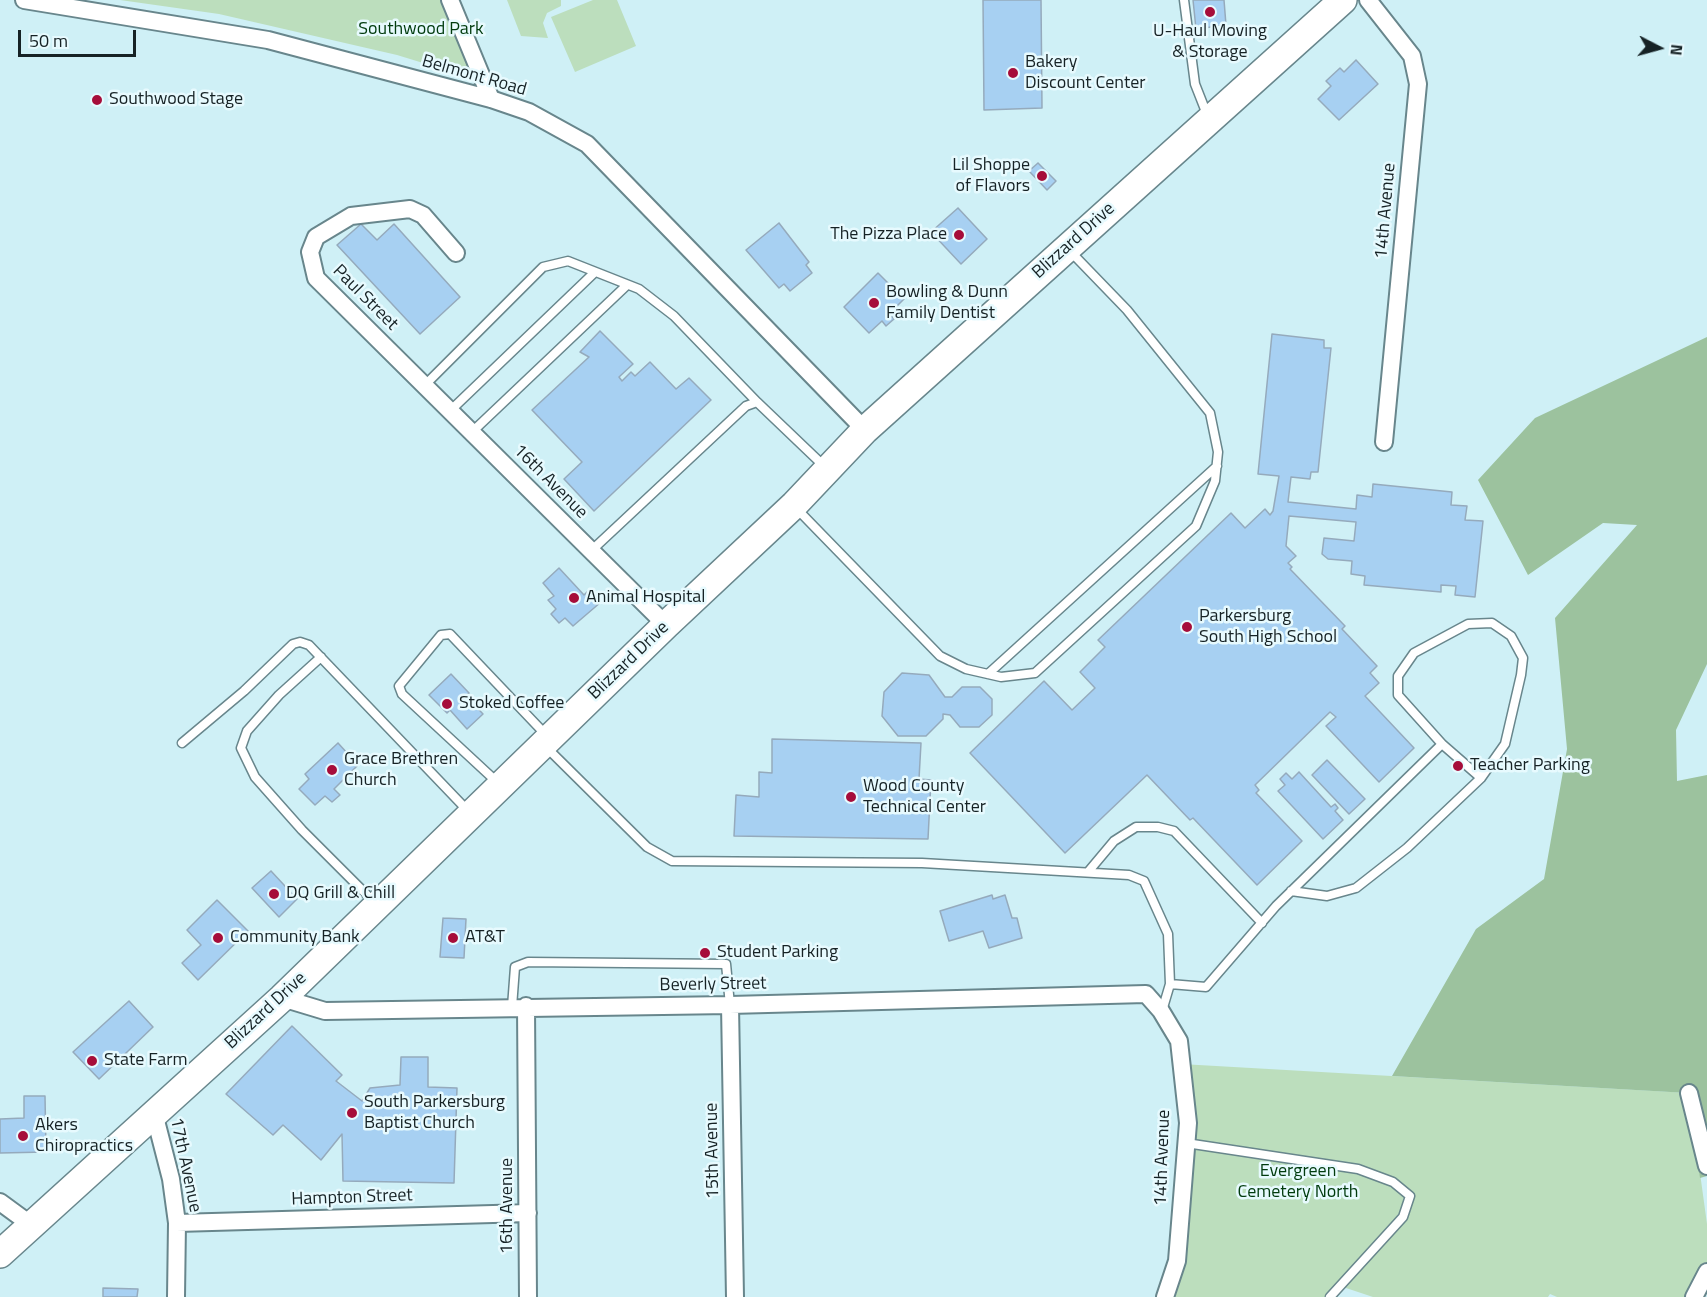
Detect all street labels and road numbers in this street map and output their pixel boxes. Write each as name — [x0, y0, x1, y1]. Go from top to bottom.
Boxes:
street label: Belmont Road — [419, 51, 529, 101]
street label: 14th Avenue — [1371, 162, 1401, 260]
street label: Blizzard Drive — [1028, 198, 1120, 284]
street label: Paul Street — [328, 261, 402, 335]
street label: 16th Avenue — [508, 440, 592, 524]
street label: Blizzard Drive — [584, 617, 674, 705]
street label: Blizzard Drive — [221, 968, 311, 1054]
street label: Beverly Street — [659, 973, 767, 997]
street label: 15th Avenue — [701, 1103, 725, 1199]
street label: 14th Avenue — [1151, 1109, 1175, 1207]
street label: 17th Avenue — [164, 1116, 206, 1214]
street label: 16th Avenue — [497, 1158, 519, 1254]
street label: Hampton Street — [291, 1185, 413, 1211]

